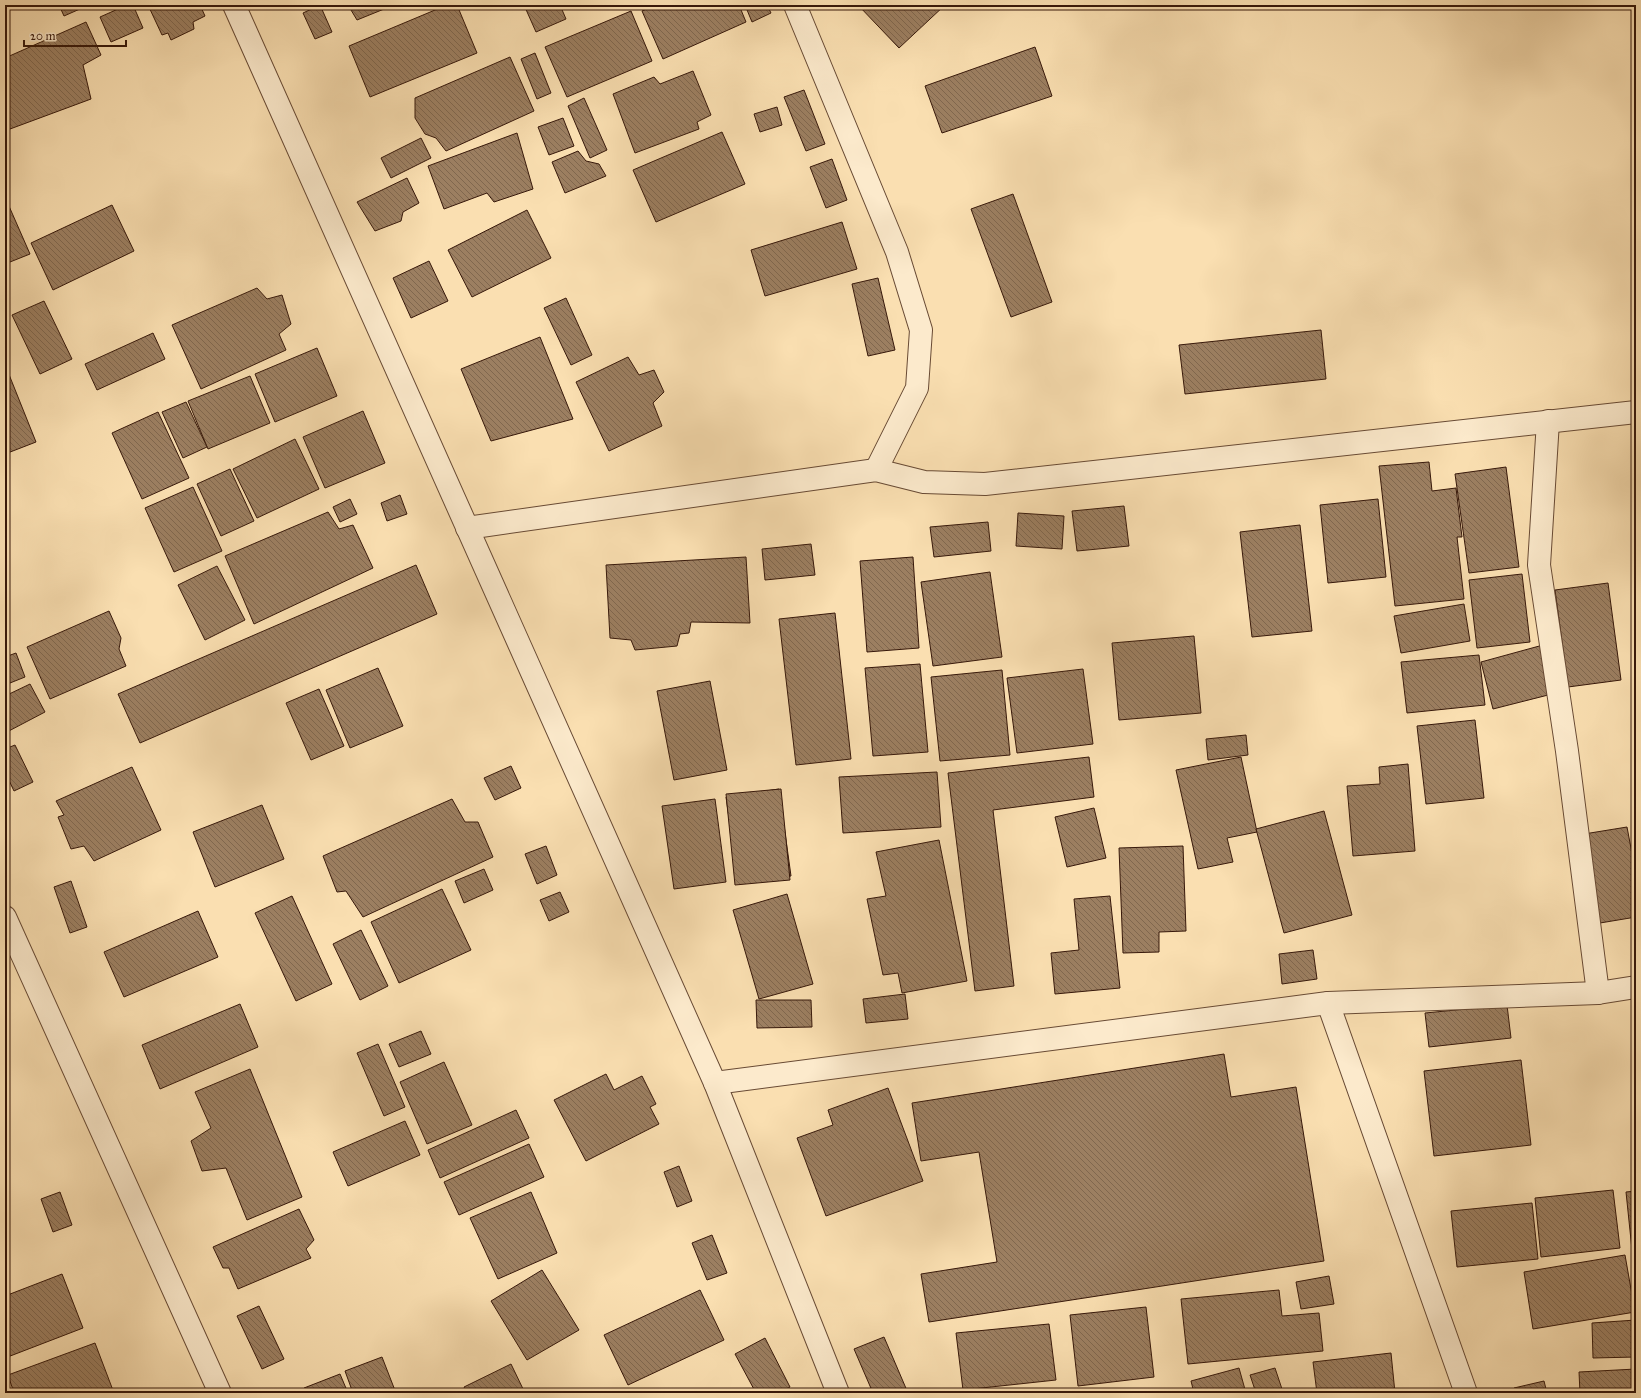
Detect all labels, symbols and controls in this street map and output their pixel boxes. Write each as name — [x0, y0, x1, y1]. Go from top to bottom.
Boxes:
scale bar — [24, 22, 126, 48]
text: 20 m — [30, 29, 56, 43]

